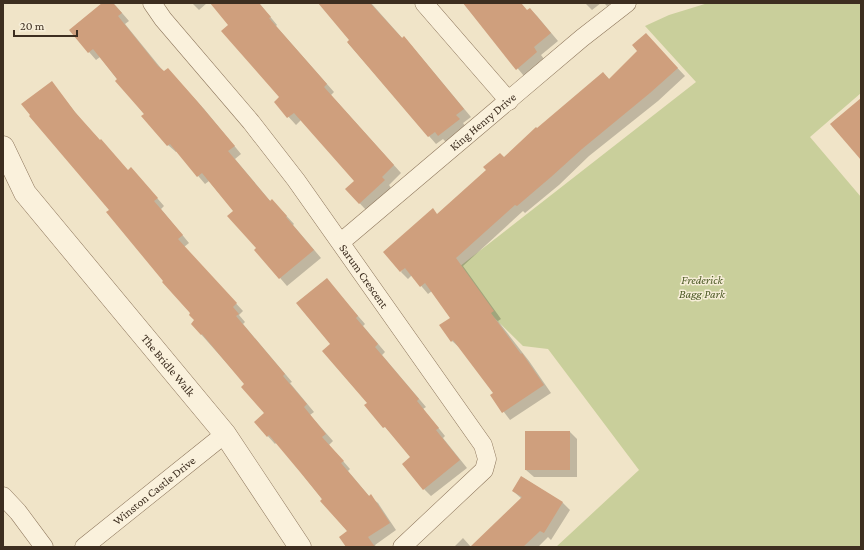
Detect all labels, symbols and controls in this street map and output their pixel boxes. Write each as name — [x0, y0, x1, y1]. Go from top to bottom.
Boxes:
scale bar — [14, 12, 77, 38]
text: 20 m — [20, 19, 45, 33]
street label: King Henry Drive — [447, 90, 519, 154]
street label: Sarum Crescent — [336, 241, 392, 312]
park label: Frederick Bagg Park — [679, 273, 726, 301]
street label: The Bridle Walk — [138, 332, 198, 399]
street label: Winston Castle Drive — [110, 453, 198, 528]

